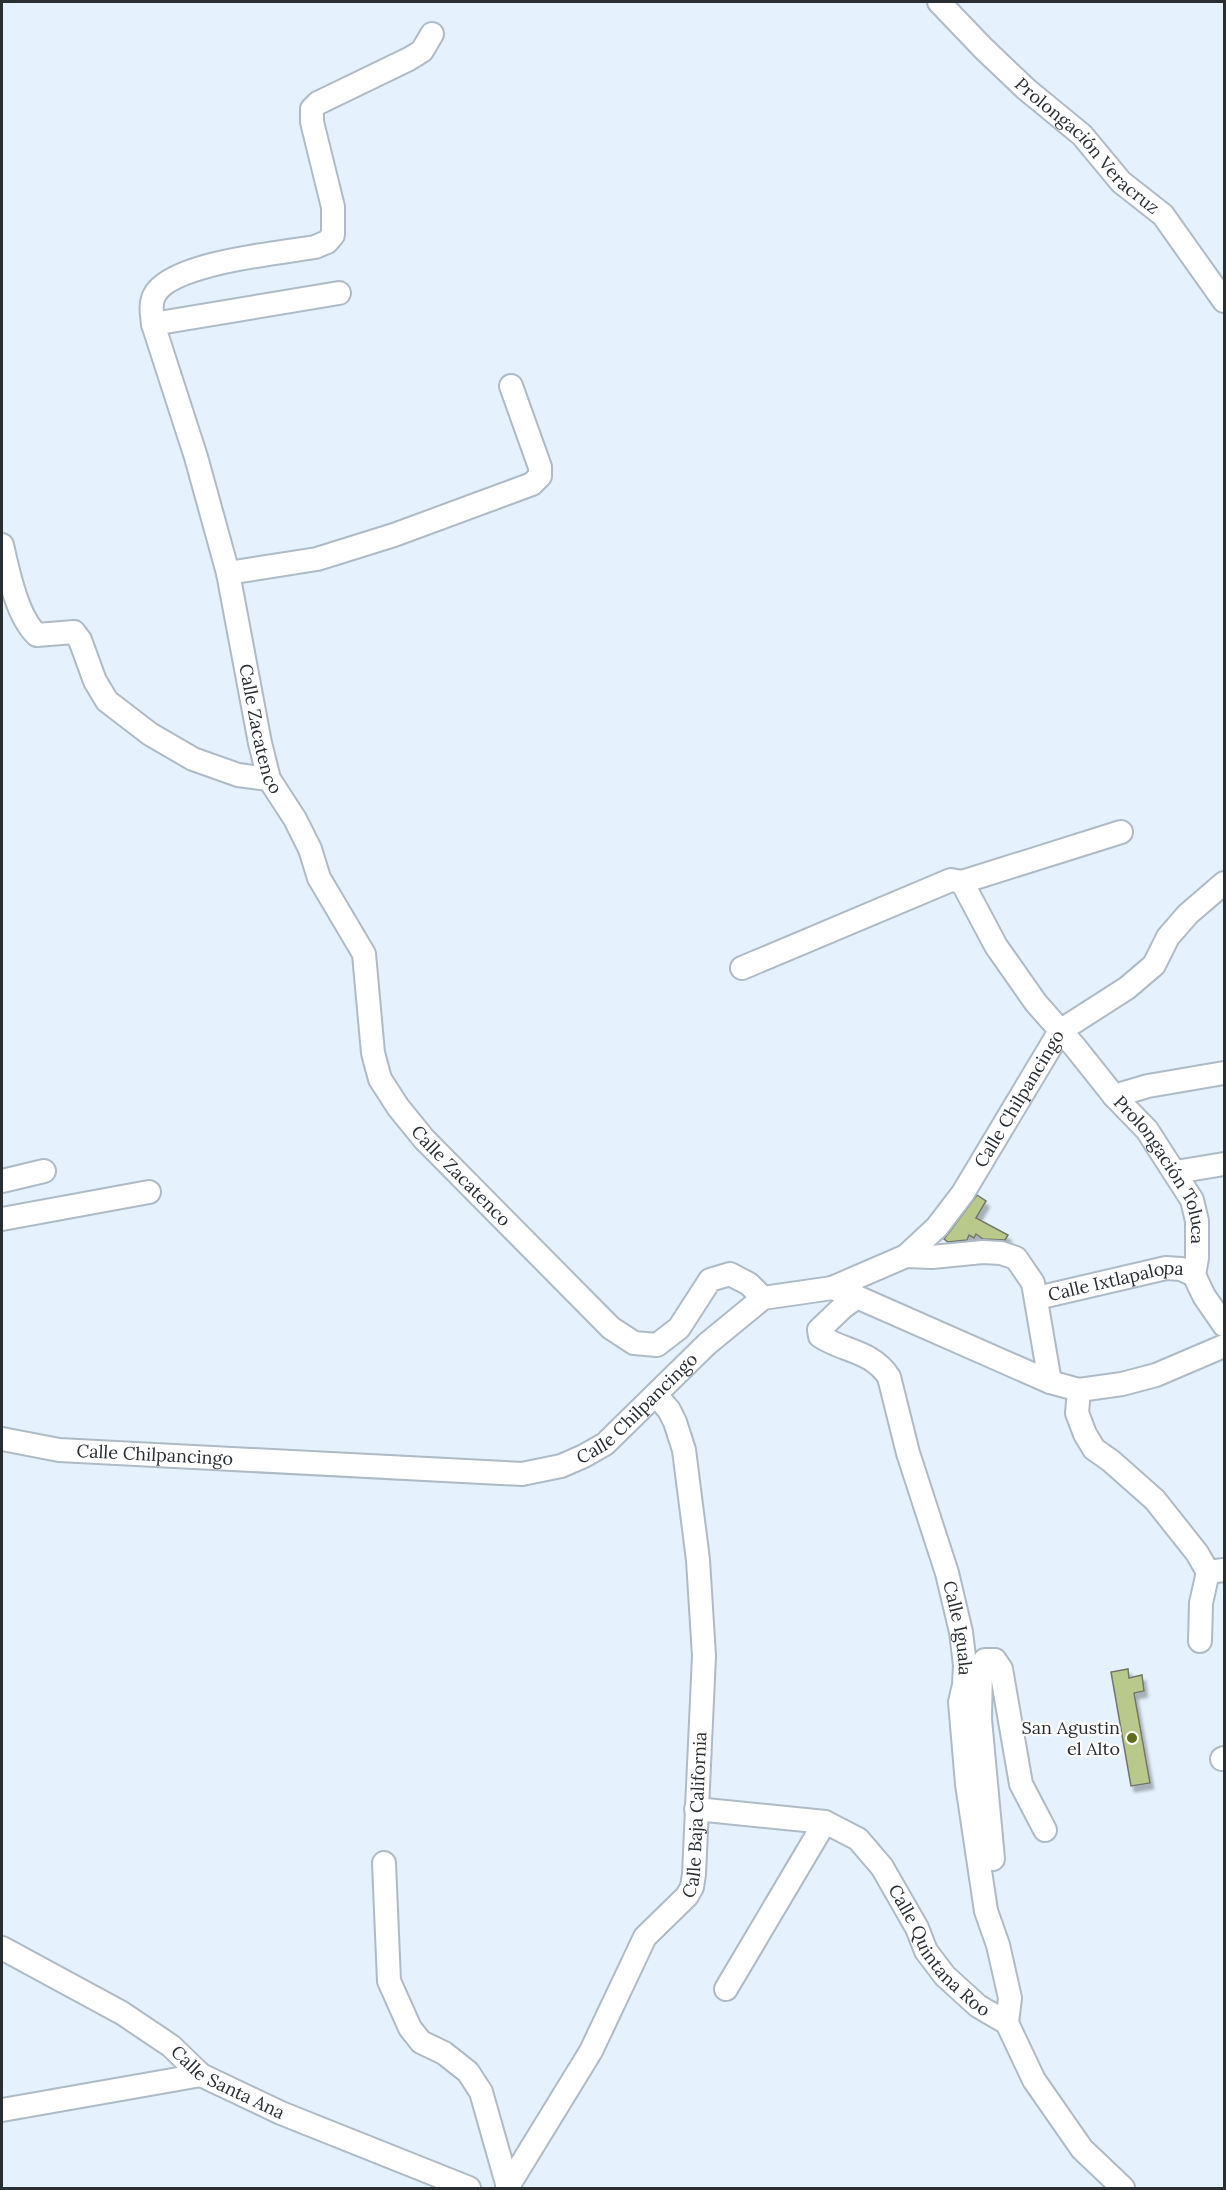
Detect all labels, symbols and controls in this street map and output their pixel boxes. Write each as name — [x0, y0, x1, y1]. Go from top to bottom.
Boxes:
street label: Prolongación Veracruz — [1010, 72, 1164, 219]
street label: Calle Zacatenco — [234, 662, 287, 798]
street label: Calle Chilpancingo — [969, 1026, 1069, 1172]
street label: Prolongación Toluca — [1109, 1090, 1210, 1244]
street label: Calle Zacatenco — [406, 1120, 516, 1231]
street label: Calle Ixtlapalopa — [1046, 1256, 1185, 1306]
street label: Calle Chilpancingo — [573, 1348, 702, 1469]
street label: Calle Chilpancingo — [76, 1439, 234, 1470]
street label: Calle Iguala — [938, 1578, 977, 1676]
place label: San Agustin el Alto — [1022, 1716, 1120, 1760]
street label: Calle Baja California — [676, 1731, 712, 1902]
marker: San Agustin el Alto — [1125, 1731, 1139, 1745]
street label: Calle Quintana Roo — [883, 1880, 994, 2021]
street label: Calle Santa Ana — [166, 2040, 289, 2124]

